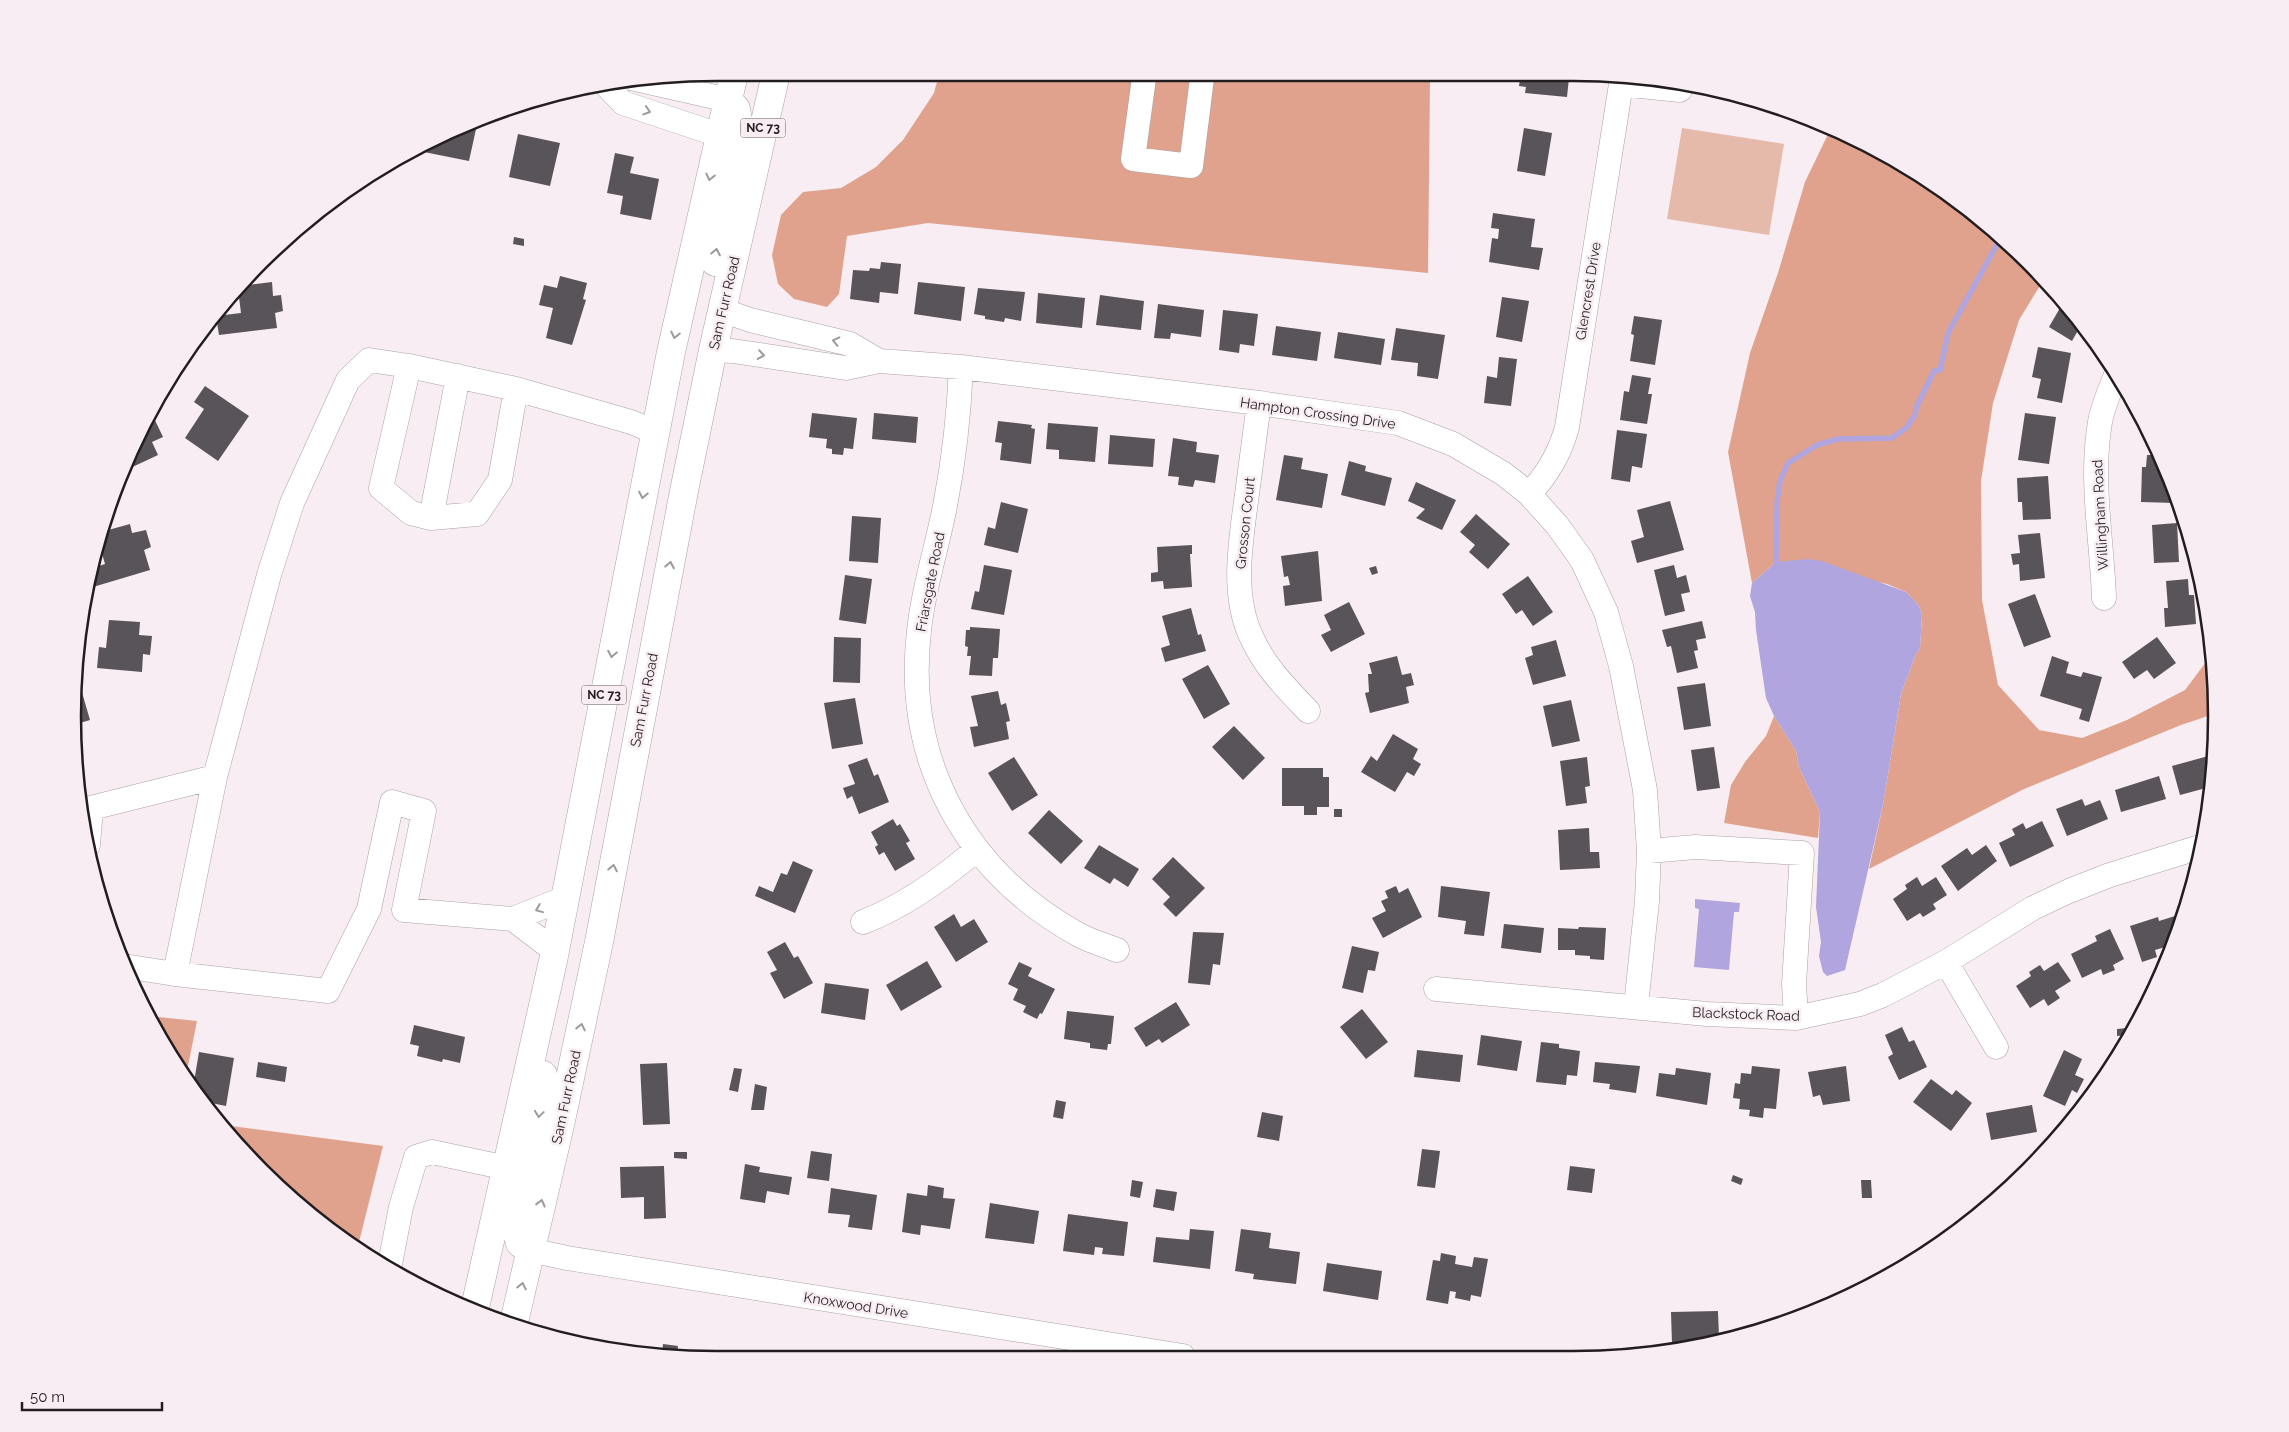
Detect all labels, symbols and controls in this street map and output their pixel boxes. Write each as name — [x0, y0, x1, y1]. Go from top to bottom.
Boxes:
one-way arrow — [643, 105, 651, 115]
road number: NC 73 — [740, 119, 786, 138]
one-way arrow — [705, 172, 716, 181]
street label: Glencrest Drive — [1572, 241, 1604, 341]
one-way arrow — [711, 248, 721, 257]
street label: Sam Furr Road — [705, 255, 743, 351]
one-way arrow — [670, 331, 681, 340]
one-way arrow — [831, 336, 840, 347]
one-way arrow — [758, 349, 766, 360]
street label: Hampton Crossing Drive — [1239, 394, 1397, 432]
street label: Willingham Road — [2089, 459, 2111, 571]
street label: Grosson Court — [1232, 476, 1258, 570]
one-way arrow — [639, 490, 649, 499]
street label: Friarsgate Road — [912, 531, 948, 633]
one-way arrow — [664, 561, 674, 570]
one-way arrow — [608, 650, 618, 659]
street label: Sam Furr Road — [627, 652, 661, 748]
road number: NC 73 — [582, 686, 626, 704]
one-way arrow — [607, 863, 617, 872]
one-way arrow — [535, 902, 544, 913]
street label: Blackstock Road — [1692, 1004, 1800, 1024]
one-way arrow — [575, 1023, 586, 1031]
street label: Sam Furr Road — [548, 1049, 584, 1145]
one-way arrow — [534, 1110, 544, 1119]
one-way arrow — [535, 1198, 546, 1207]
one-way arrow — [516, 1282, 527, 1291]
street label: Knoxwood Drive — [803, 1289, 909, 1321]
scale bar — [22, 1380, 162, 1412]
text: 50 m — [30, 1388, 65, 1406]

